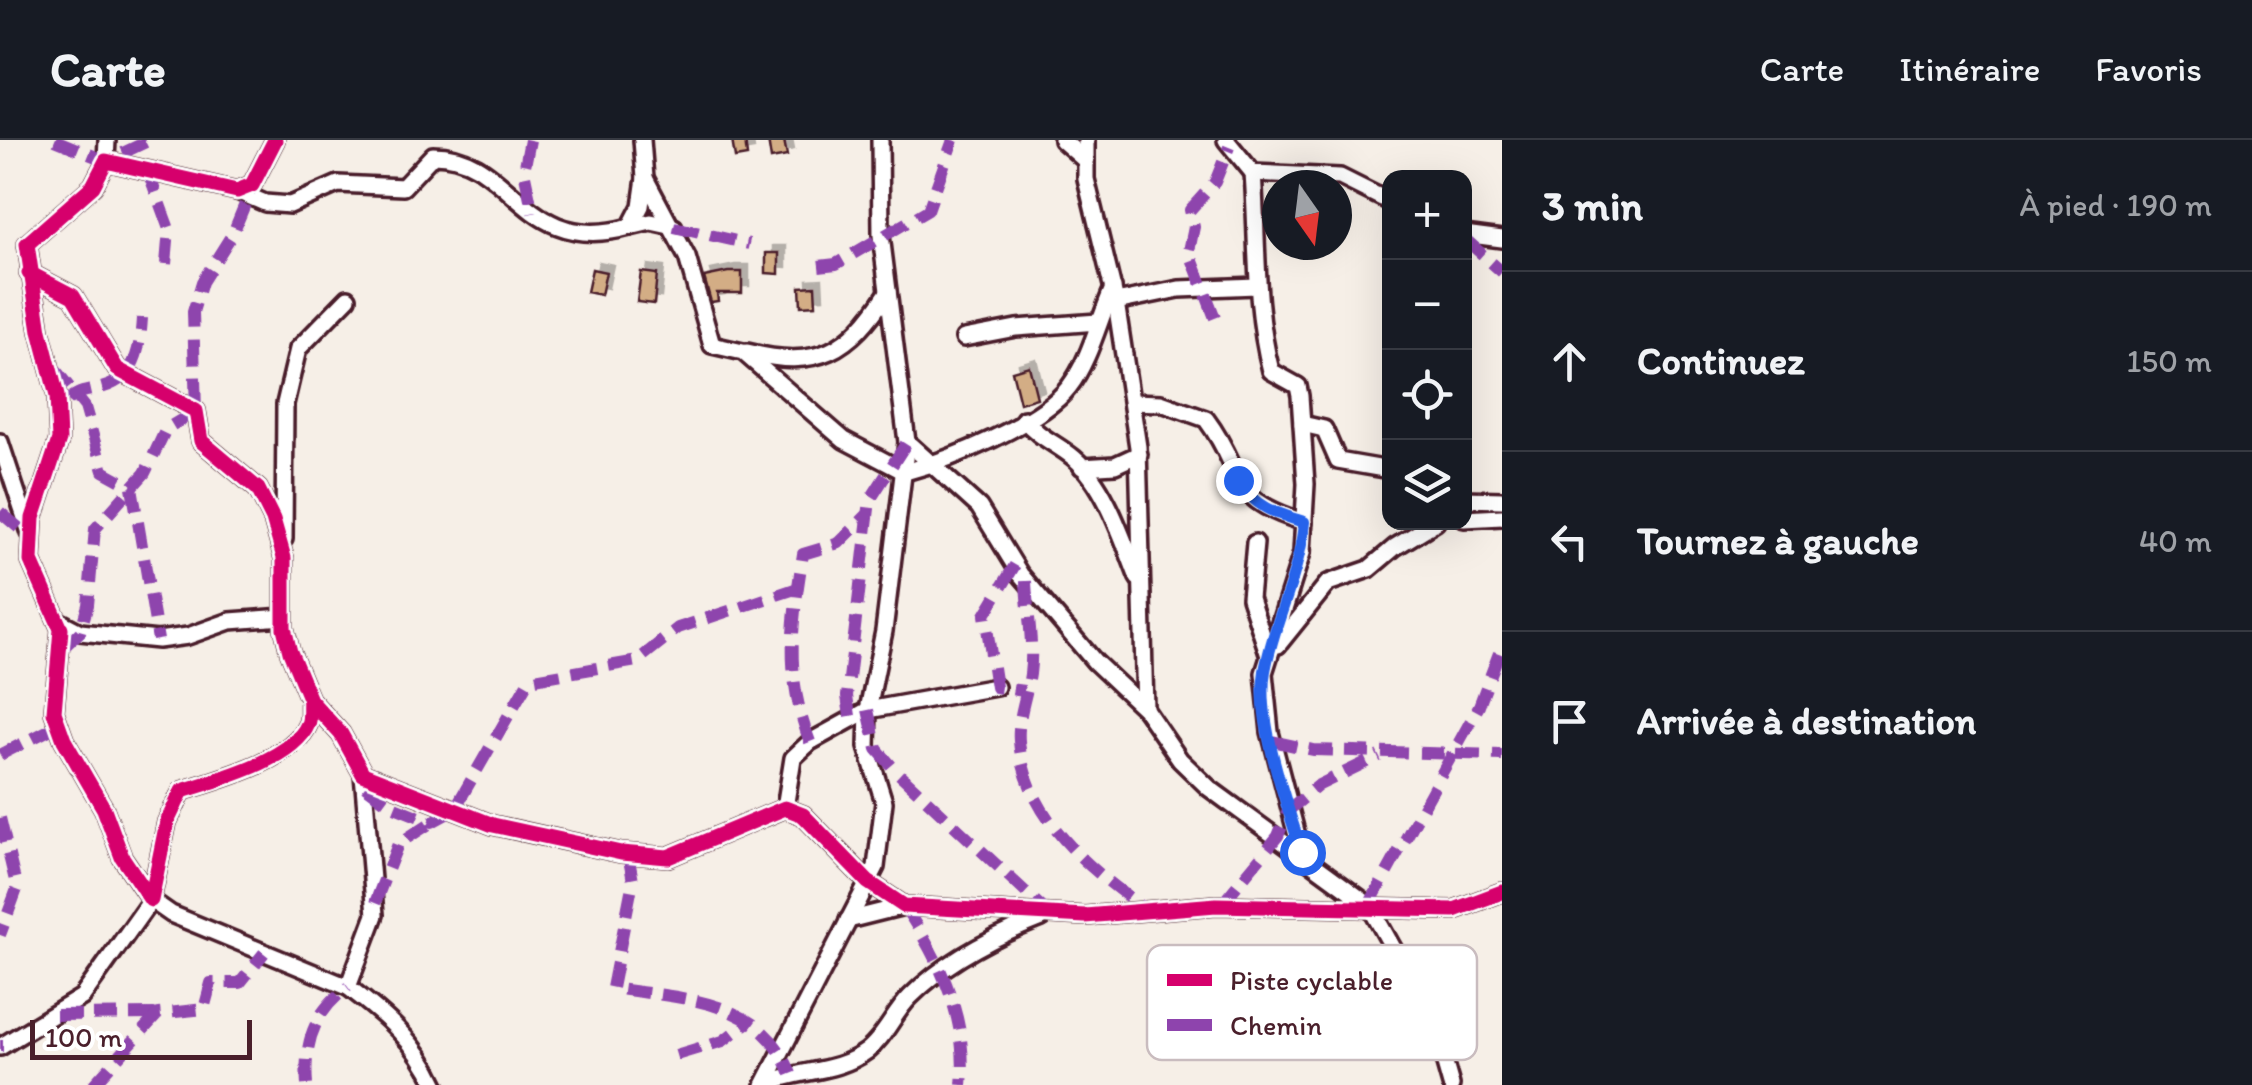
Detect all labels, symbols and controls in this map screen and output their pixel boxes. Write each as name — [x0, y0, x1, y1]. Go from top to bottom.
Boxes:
text: Carte — [50, 40, 166, 98]
text: Carte — [1760, 48, 1844, 90]
text: Itinéraire — [1899, 48, 2040, 90]
text: Favoris — [2095, 48, 2202, 90]
north arrow — [1262, 170, 1352, 260]
map controls — [1382, 170, 1472, 530]
button: + — [1382, 170, 1472, 260]
text: 3 min — [1542, 180, 1643, 231]
text: À pied · 190 m — [2019, 186, 2212, 224]
button: − — [1382, 260, 1472, 350]
icon: ahead — [1542, 334, 1597, 389]
text: Continuez — [1637, 338, 1805, 384]
text: 150 m — [2127, 342, 2212, 380]
button: locate — [1382, 350, 1472, 440]
button: layers — [1382, 440, 1472, 530]
route end — [1216, 458, 1262, 504]
icon: left — [1542, 514, 1597, 569]
text: Tournez à gauche — [1637, 518, 1919, 564]
text: 40 m — [2139, 522, 2212, 560]
icon: arrive — [1542, 694, 1597, 749]
text: Arrivée à destination — [1637, 698, 1976, 744]
route start — [1280, 830, 1326, 876]
legend — [1147, 945, 1477, 1060]
text: Piste cyclable — [1230, 963, 1393, 997]
text: Chemin — [1230, 1008, 1322, 1042]
scale bar — [30, 1015, 252, 1060]
text: 100 m — [45, 1020, 122, 1054]

